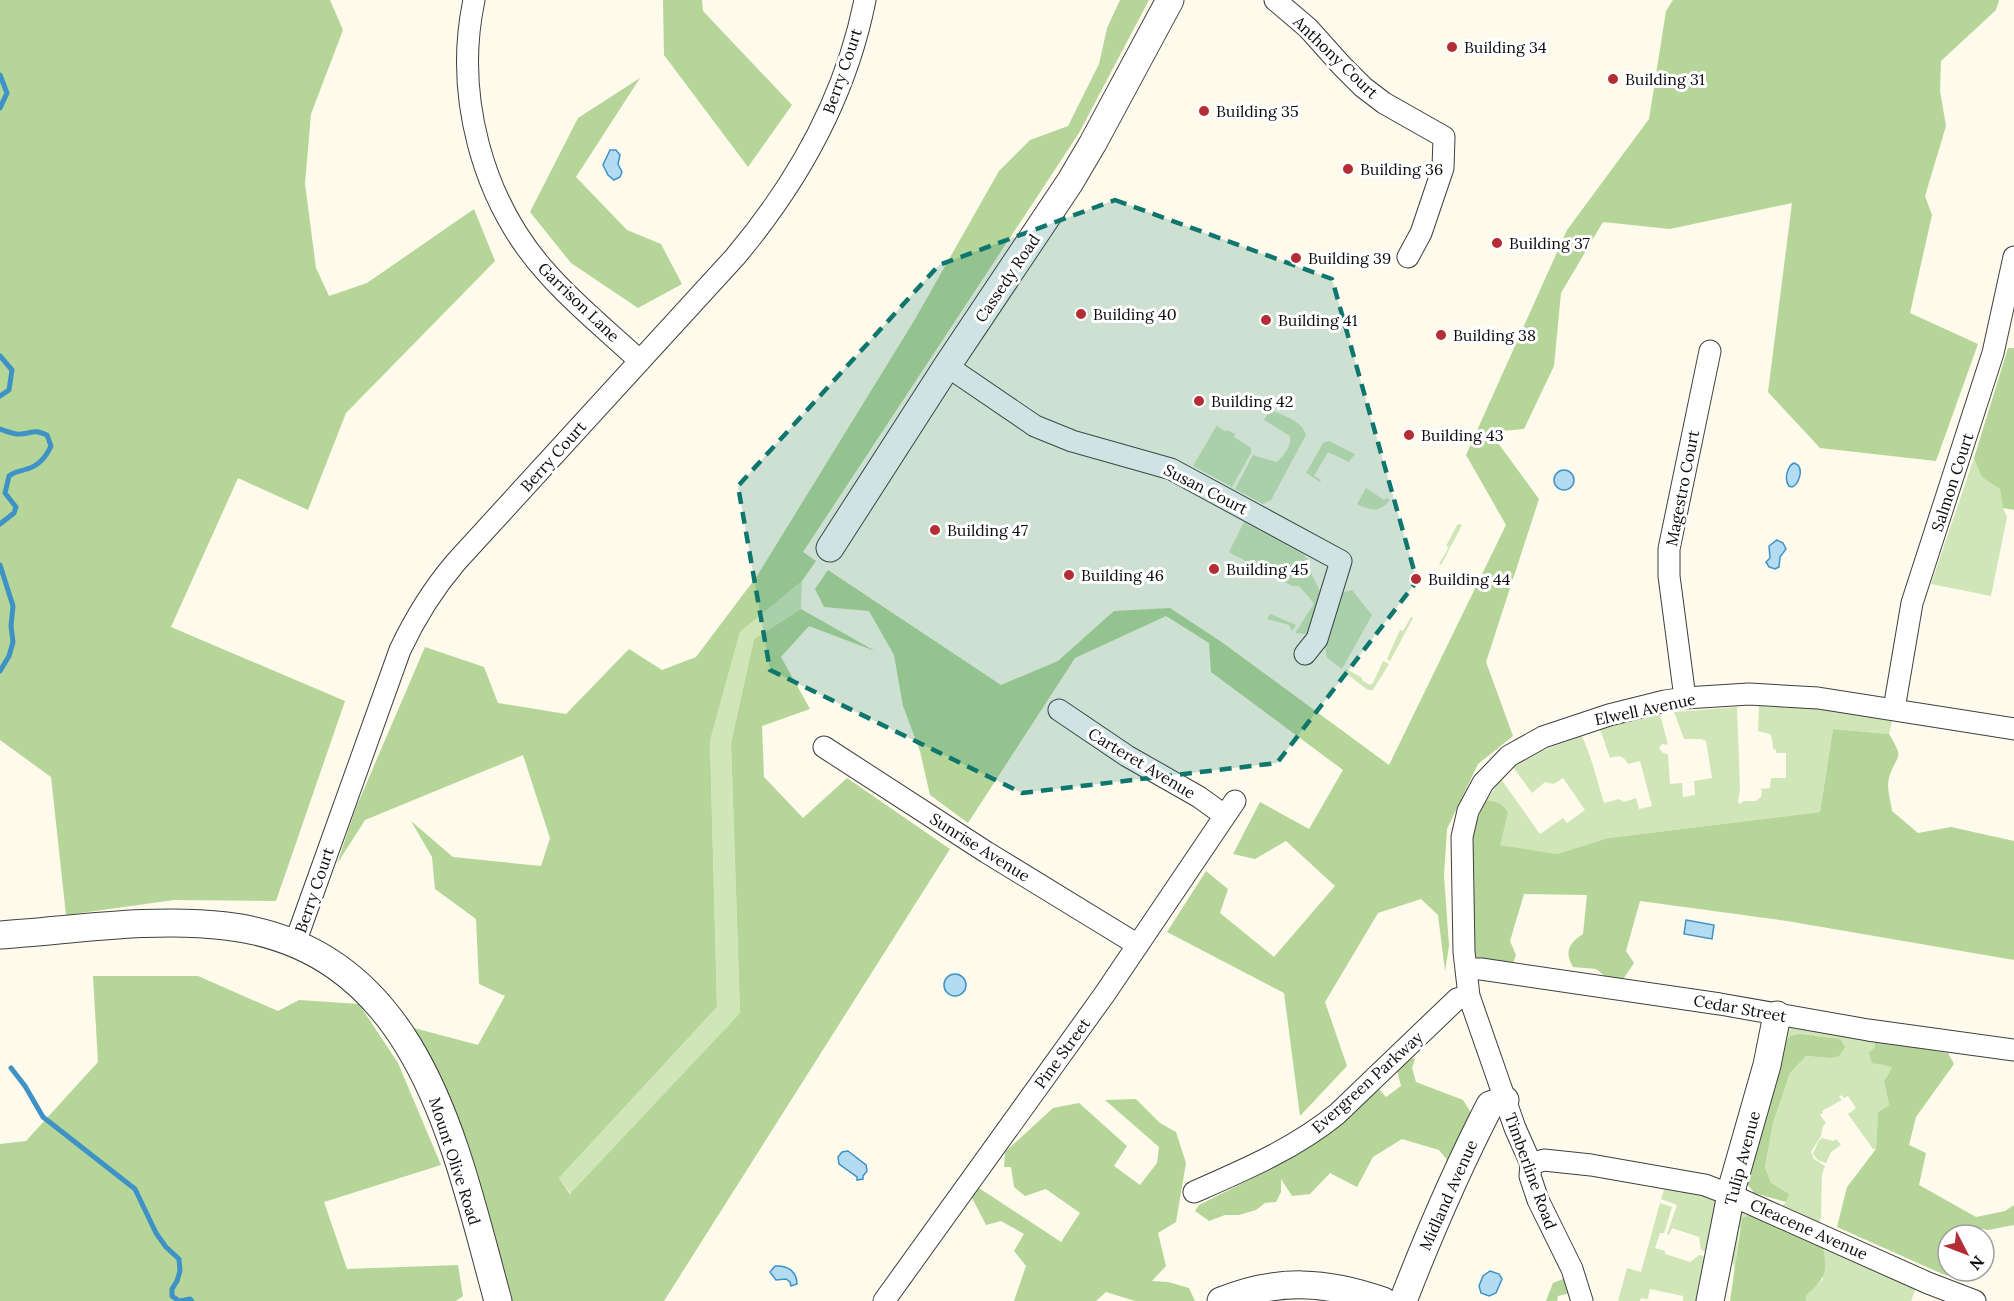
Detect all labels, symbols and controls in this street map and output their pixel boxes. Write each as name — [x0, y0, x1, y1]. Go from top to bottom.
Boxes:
street label: Anthony Court — [1289, 11, 1383, 103]
street label: Berry Court — [818, 25, 866, 116]
place label: Building 34 — [1464, 37, 1547, 57]
marker: Building 34 — [1445, 40, 1459, 54]
place label: Building 31 — [1625, 69, 1705, 89]
marker: Building 31 — [1606, 72, 1620, 86]
place label: Building 35 — [1216, 101, 1299, 121]
marker: Building 35 — [1197, 104, 1211, 118]
place label: Building 36 — [1360, 159, 1443, 179]
marker: Building 36 — [1341, 162, 1355, 176]
street label: Cassedy Road — [970, 230, 1044, 326]
place label: Building 37 — [1509, 233, 1591, 253]
marker: Building 37 — [1490, 236, 1504, 250]
place label: Building 39 — [1308, 248, 1391, 268]
marker: Building 39 — [1289, 251, 1303, 265]
street label: Garrison Lane — [534, 258, 624, 346]
place label: Building 40 — [1093, 304, 1177, 324]
marker: Building 40 — [1074, 307, 1088, 321]
place label: Building 41 — [1278, 310, 1358, 330]
marker: Building 41 — [1259, 313, 1273, 327]
place label: Building 38 — [1453, 325, 1536, 345]
marker: Building 38 — [1434, 328, 1448, 342]
place label: Building 42 — [1211, 391, 1293, 411]
marker: Building 42 — [1192, 394, 1206, 408]
street label: Berry Court — [516, 416, 591, 496]
place label: Building 43 — [1421, 425, 1504, 445]
marker: Building 43 — [1402, 428, 1416, 442]
street label: Magestro Court — [1661, 428, 1703, 548]
street label: Salmon Court — [1927, 429, 1978, 534]
street label: Susan Court — [1161, 459, 1252, 519]
place label: Building 47 — [947, 520, 1029, 540]
marker: Building 47 — [928, 523, 942, 537]
place label: Building 45 — [1226, 559, 1308, 579]
marker: Building 45 — [1207, 562, 1221, 576]
place label: Building 46 — [1081, 565, 1164, 585]
marker: Building 46 — [1062, 568, 1076, 582]
place label: Building 44 — [1428, 569, 1511, 589]
marker: Building 44 — [1409, 572, 1423, 586]
street label: Elwell Avenue — [1593, 688, 1698, 729]
street label: Carteret Avenue — [1085, 723, 1199, 803]
street label: Sunrise Avenue — [926, 808, 1034, 886]
street label: Berry Court — [290, 844, 338, 935]
street label: Cedar Street — [1692, 990, 1789, 1026]
street label: Pine Street — [1030, 1013, 1095, 1092]
street label: Evergreen Parkway — [1307, 1026, 1427, 1137]
street label: Mount Olive Road — [425, 1095, 485, 1228]
street label: Tulip Avenue — [1720, 1109, 1764, 1207]
street label: Timberline Road — [1501, 1110, 1561, 1232]
street label: Midland Avenue — [1415, 1136, 1481, 1253]
street label: Cleacene Avenue — [1747, 1194, 1871, 1264]
north arrow — [1936, 1223, 1996, 1283]
text: N — [1966, 1252, 1989, 1274]

